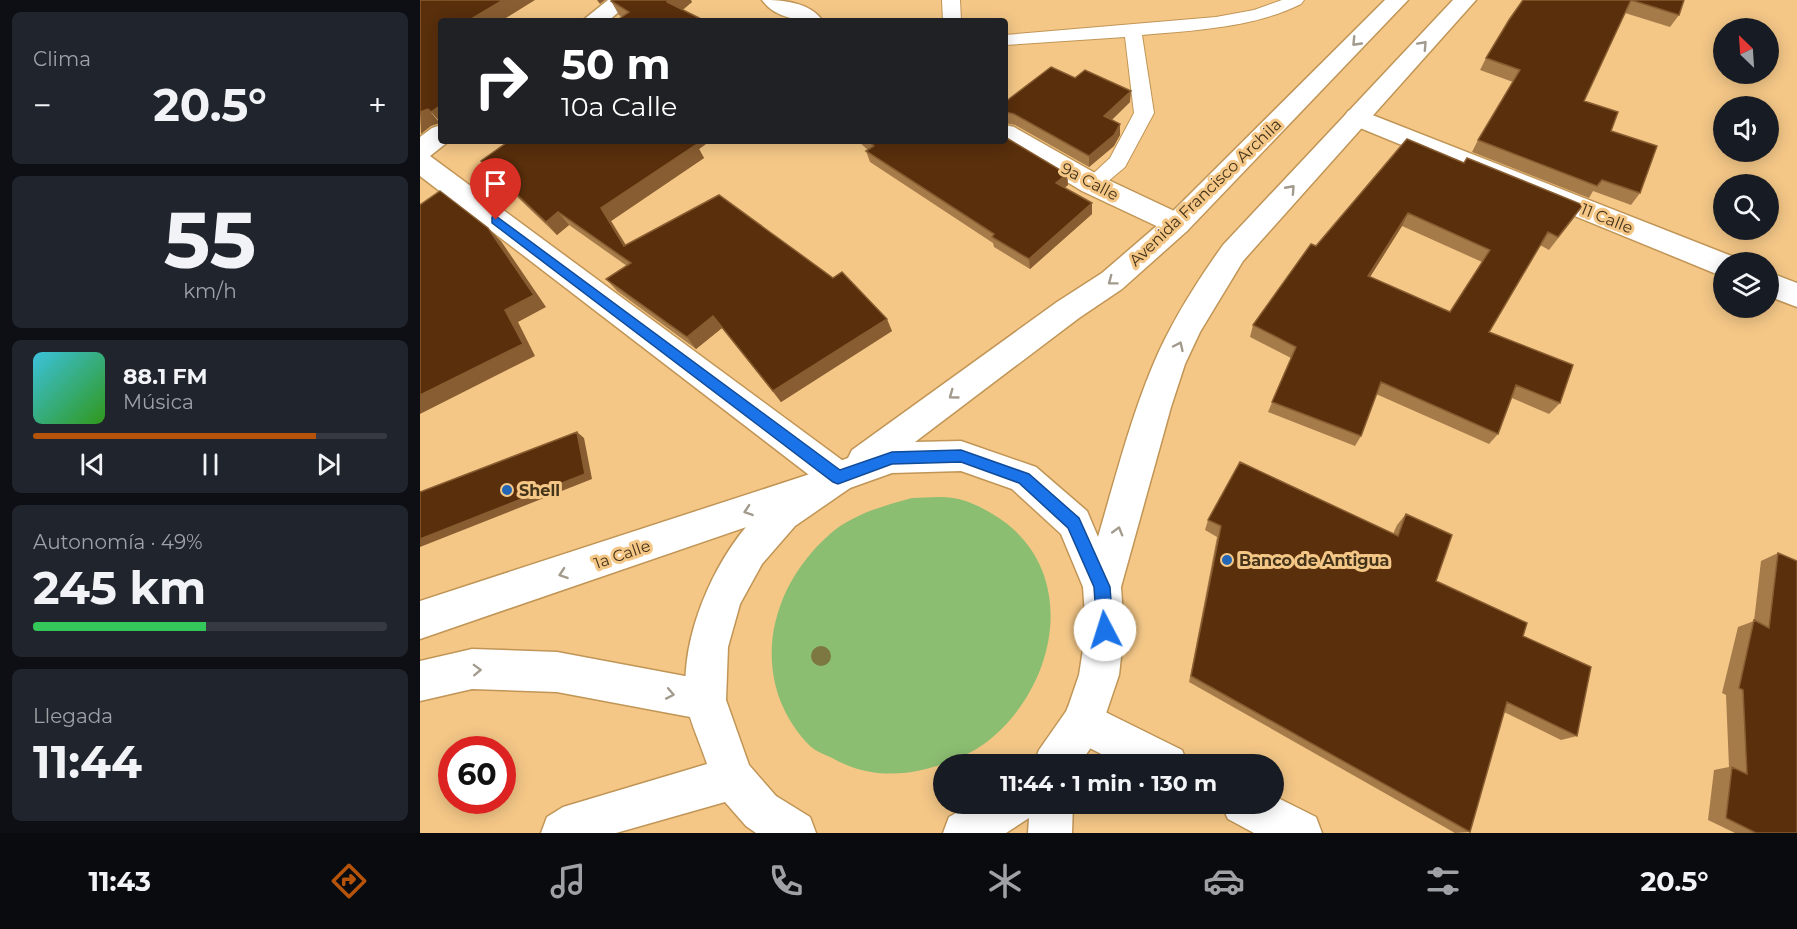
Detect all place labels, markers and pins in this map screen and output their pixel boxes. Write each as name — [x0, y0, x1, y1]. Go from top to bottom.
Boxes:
pin — [470, 158, 521, 220]
place label: Shell — [519, 481, 560, 500]
marker: Shell — [500, 483, 514, 497]
place label: Banco de Antigua — [1239, 551, 1389, 570]
marker: Banco de Antigua — [1220, 553, 1234, 567]

